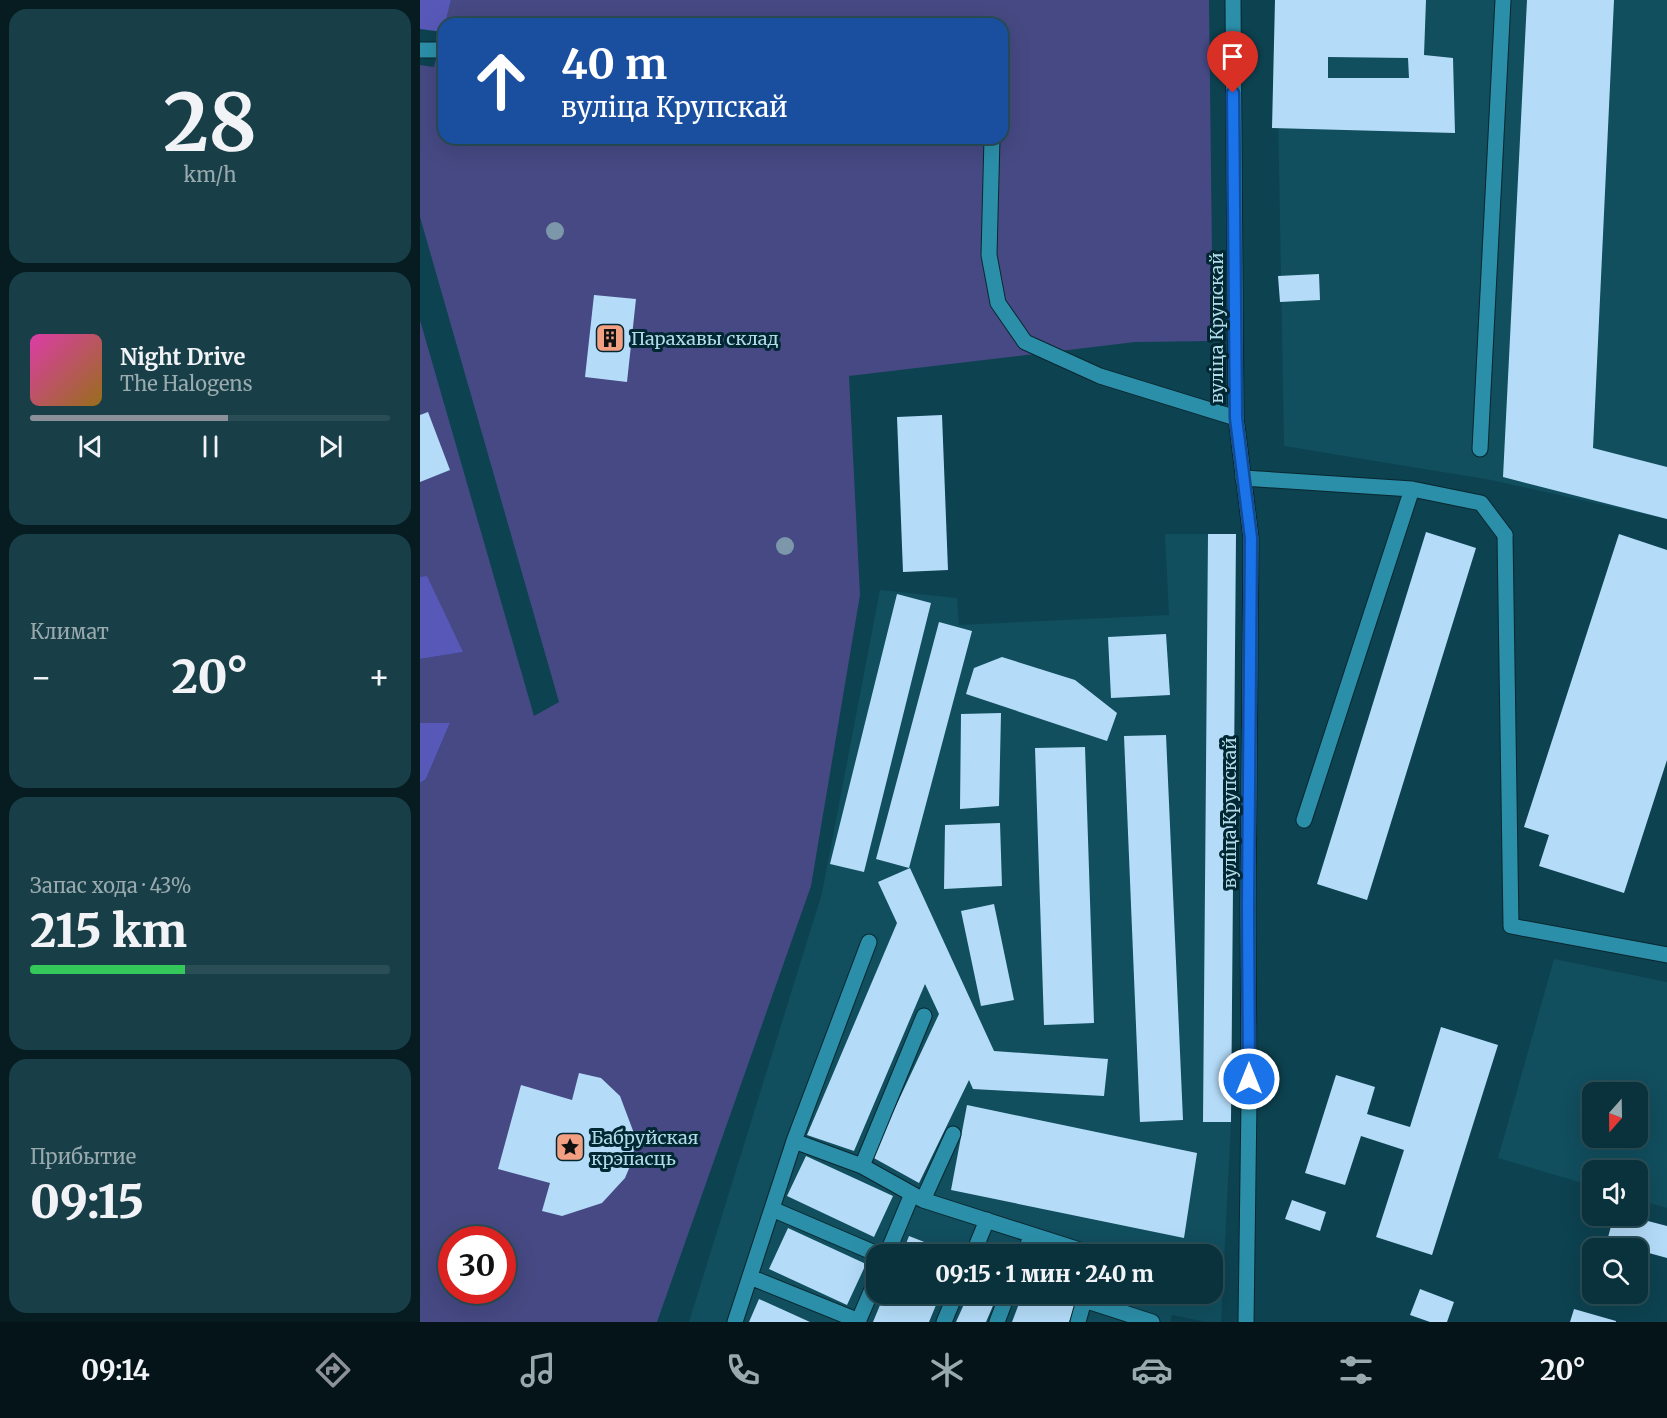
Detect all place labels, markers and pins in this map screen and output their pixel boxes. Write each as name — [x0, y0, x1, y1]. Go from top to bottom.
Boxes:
pin — [1207, 31, 1258, 93]
building icon: Парахавы склад — [594, 322, 626, 354]
place label: Парахавы склад — [631, 327, 779, 350]
place label: Бабруйская крэпасць — [591, 1126, 699, 1170]
place icon: Бабруйская крэпасць — [554, 1131, 586, 1163]

